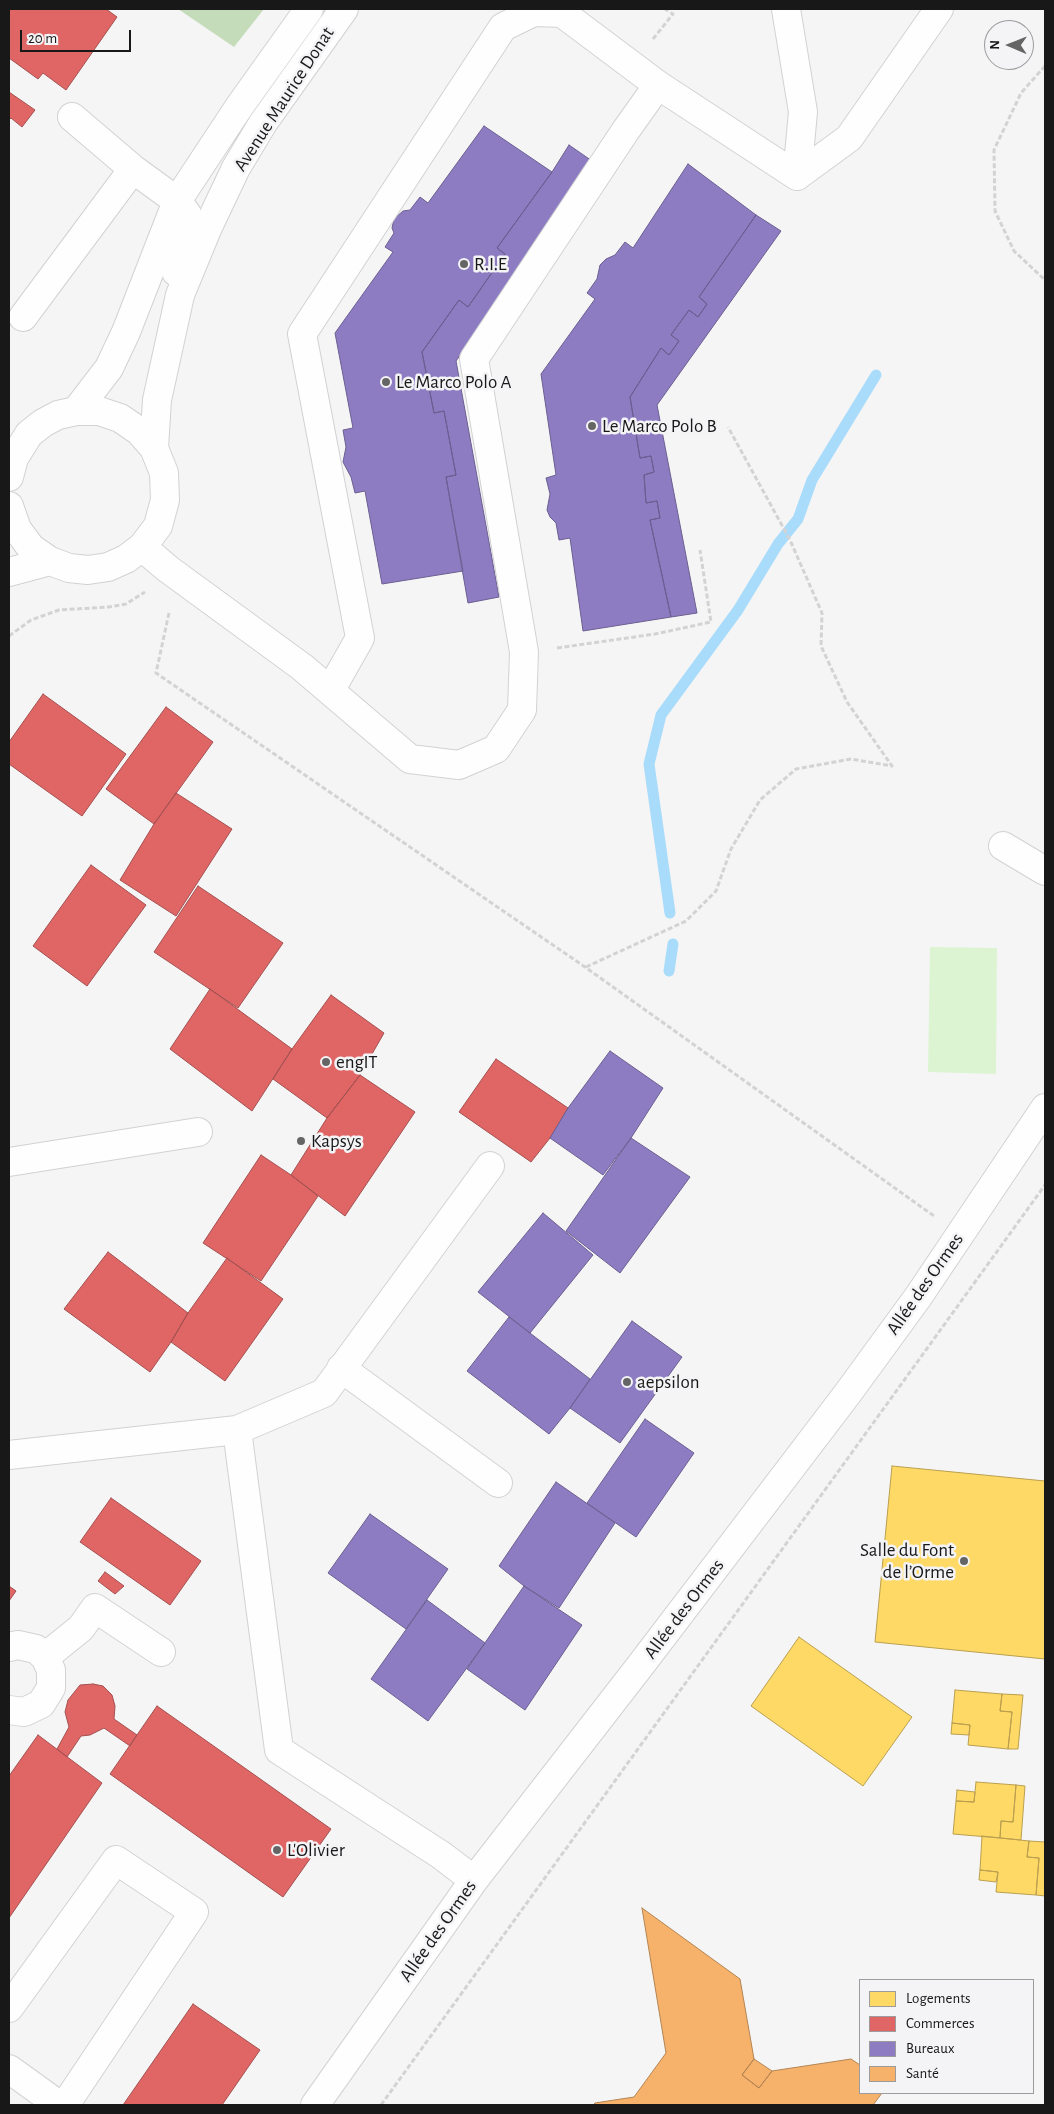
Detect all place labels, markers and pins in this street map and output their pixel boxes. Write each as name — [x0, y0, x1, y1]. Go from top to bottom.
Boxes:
place label: R.I.E — [474, 253, 507, 275]
marker: R.I.E — [458, 258, 470, 270]
place label: Le Marco Polo A — [396, 371, 511, 393]
marker: Le Marco Polo A — [380, 376, 392, 388]
place label: Le Marco Polo B — [602, 415, 717, 437]
marker: Le Marco Polo B — [586, 420, 598, 432]
place label: engIT — [336, 1051, 378, 1073]
marker: engIT — [320, 1056, 332, 1068]
place label: Kapsys — [311, 1130, 362, 1152]
marker: Kapsys — [295, 1135, 307, 1147]
place label: aepsilon — [637, 1371, 699, 1393]
marker: aepsilon — [621, 1376, 633, 1388]
place label: Salle du Font de l’Orme — [860, 1539, 954, 1583]
marker: Salle du Font de l’Orme — [958, 1555, 970, 1567]
place label: L'Olivier — [287, 1839, 345, 1861]
marker: L'Olivier — [271, 1844, 283, 1856]

